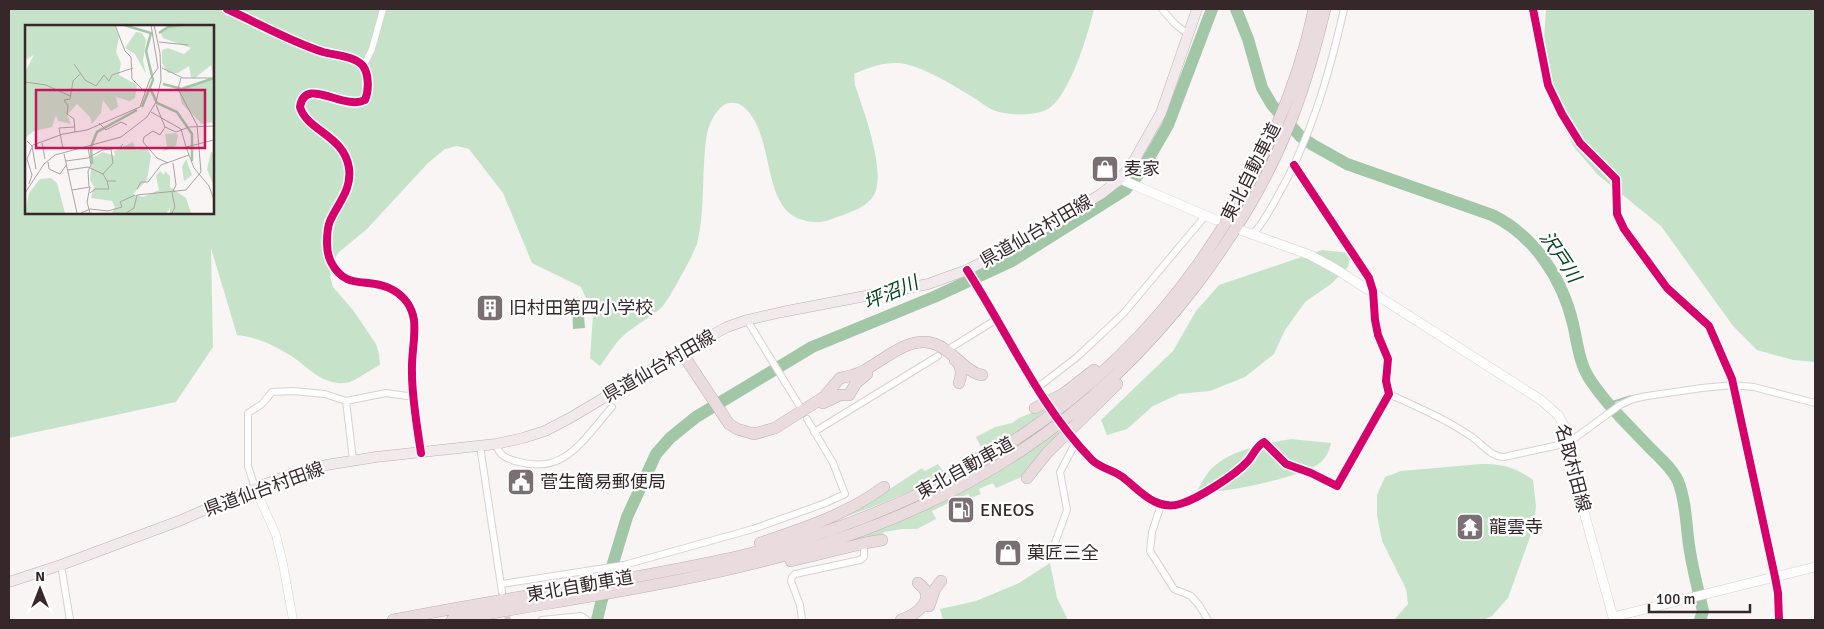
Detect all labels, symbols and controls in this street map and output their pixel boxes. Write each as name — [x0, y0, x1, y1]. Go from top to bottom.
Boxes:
inset map — [25, 25, 214, 214]
street label: 東北自動車道 — [1217, 119, 1285, 225]
shop icon: 麦家 — [1090, 154, 1120, 184]
place label: 麦家 — [1124, 158, 1160, 180]
street label: 県道仙台村田線 — [976, 190, 1096, 272]
water label: 沢戸川 — [1534, 227, 1587, 289]
water label: 坪沼川 — [860, 270, 924, 315]
building icon: 旧村田第四小学校 — [475, 293, 505, 323]
place label: 旧村田第四小学校 — [509, 297, 653, 319]
street label: 県道仙台村田線 — [599, 325, 719, 407]
street label: 名取村田線 — [1551, 422, 1595, 514]
street label: 東北自動車道 — [912, 432, 1018, 504]
street label: 県道仙台村田線 — [201, 457, 327, 521]
public building icon: 菅生簡易郵便局 — [506, 467, 536, 497]
place label: 菅生簡易郵便局 — [540, 471, 666, 493]
fuel station icon: ENEOS — [946, 495, 976, 525]
place label: ENEOS — [980, 499, 1034, 521]
temple icon: 龍雲寺 — [1455, 512, 1485, 542]
place label: 龍雲寺 — [1489, 516, 1543, 538]
shop icon: 菓匠三全 — [993, 538, 1023, 568]
place label: 菓匠三全 — [1027, 542, 1099, 564]
north arrow — [15, 564, 65, 614]
street label: 東北自動車道 — [525, 566, 635, 606]
text: N — [35, 568, 45, 585]
scale bar — [1649, 582, 1750, 614]
text: 100 m — [1656, 590, 1696, 608]

